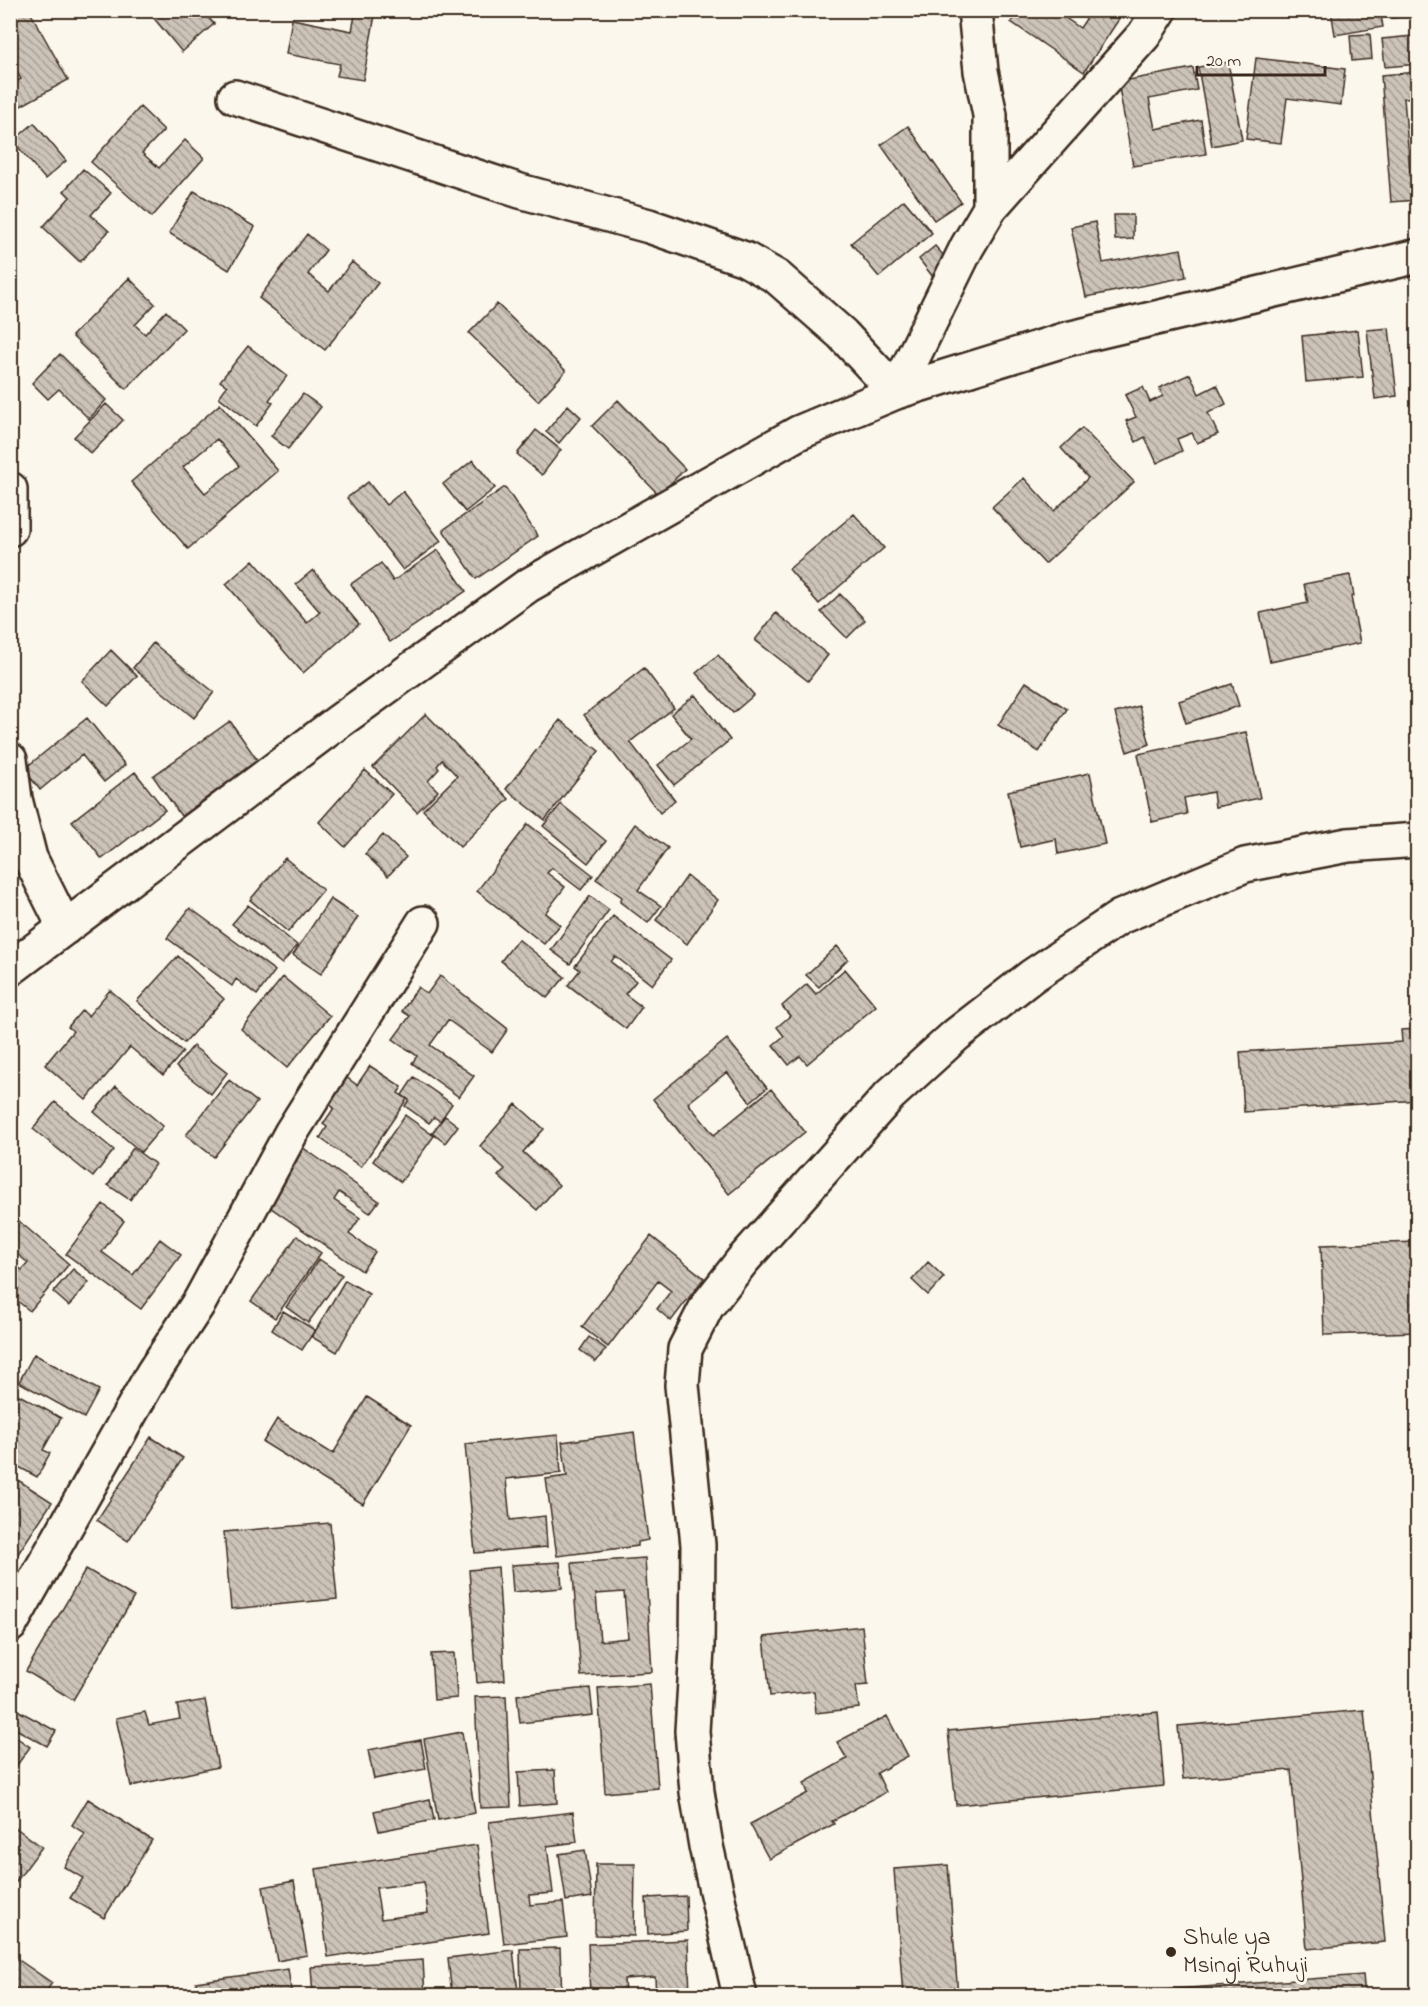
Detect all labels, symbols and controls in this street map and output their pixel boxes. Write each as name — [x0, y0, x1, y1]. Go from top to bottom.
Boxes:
scale bar — [1197, 39, 1324, 77]
text: 20 m — [1206, 49, 1241, 75]
place label: Shule ya Msingi Ruhuji — [1183, 1921, 1308, 1984]
marker: Shule ya Msingi Ruhuji — [1164, 1945, 1178, 1959]

